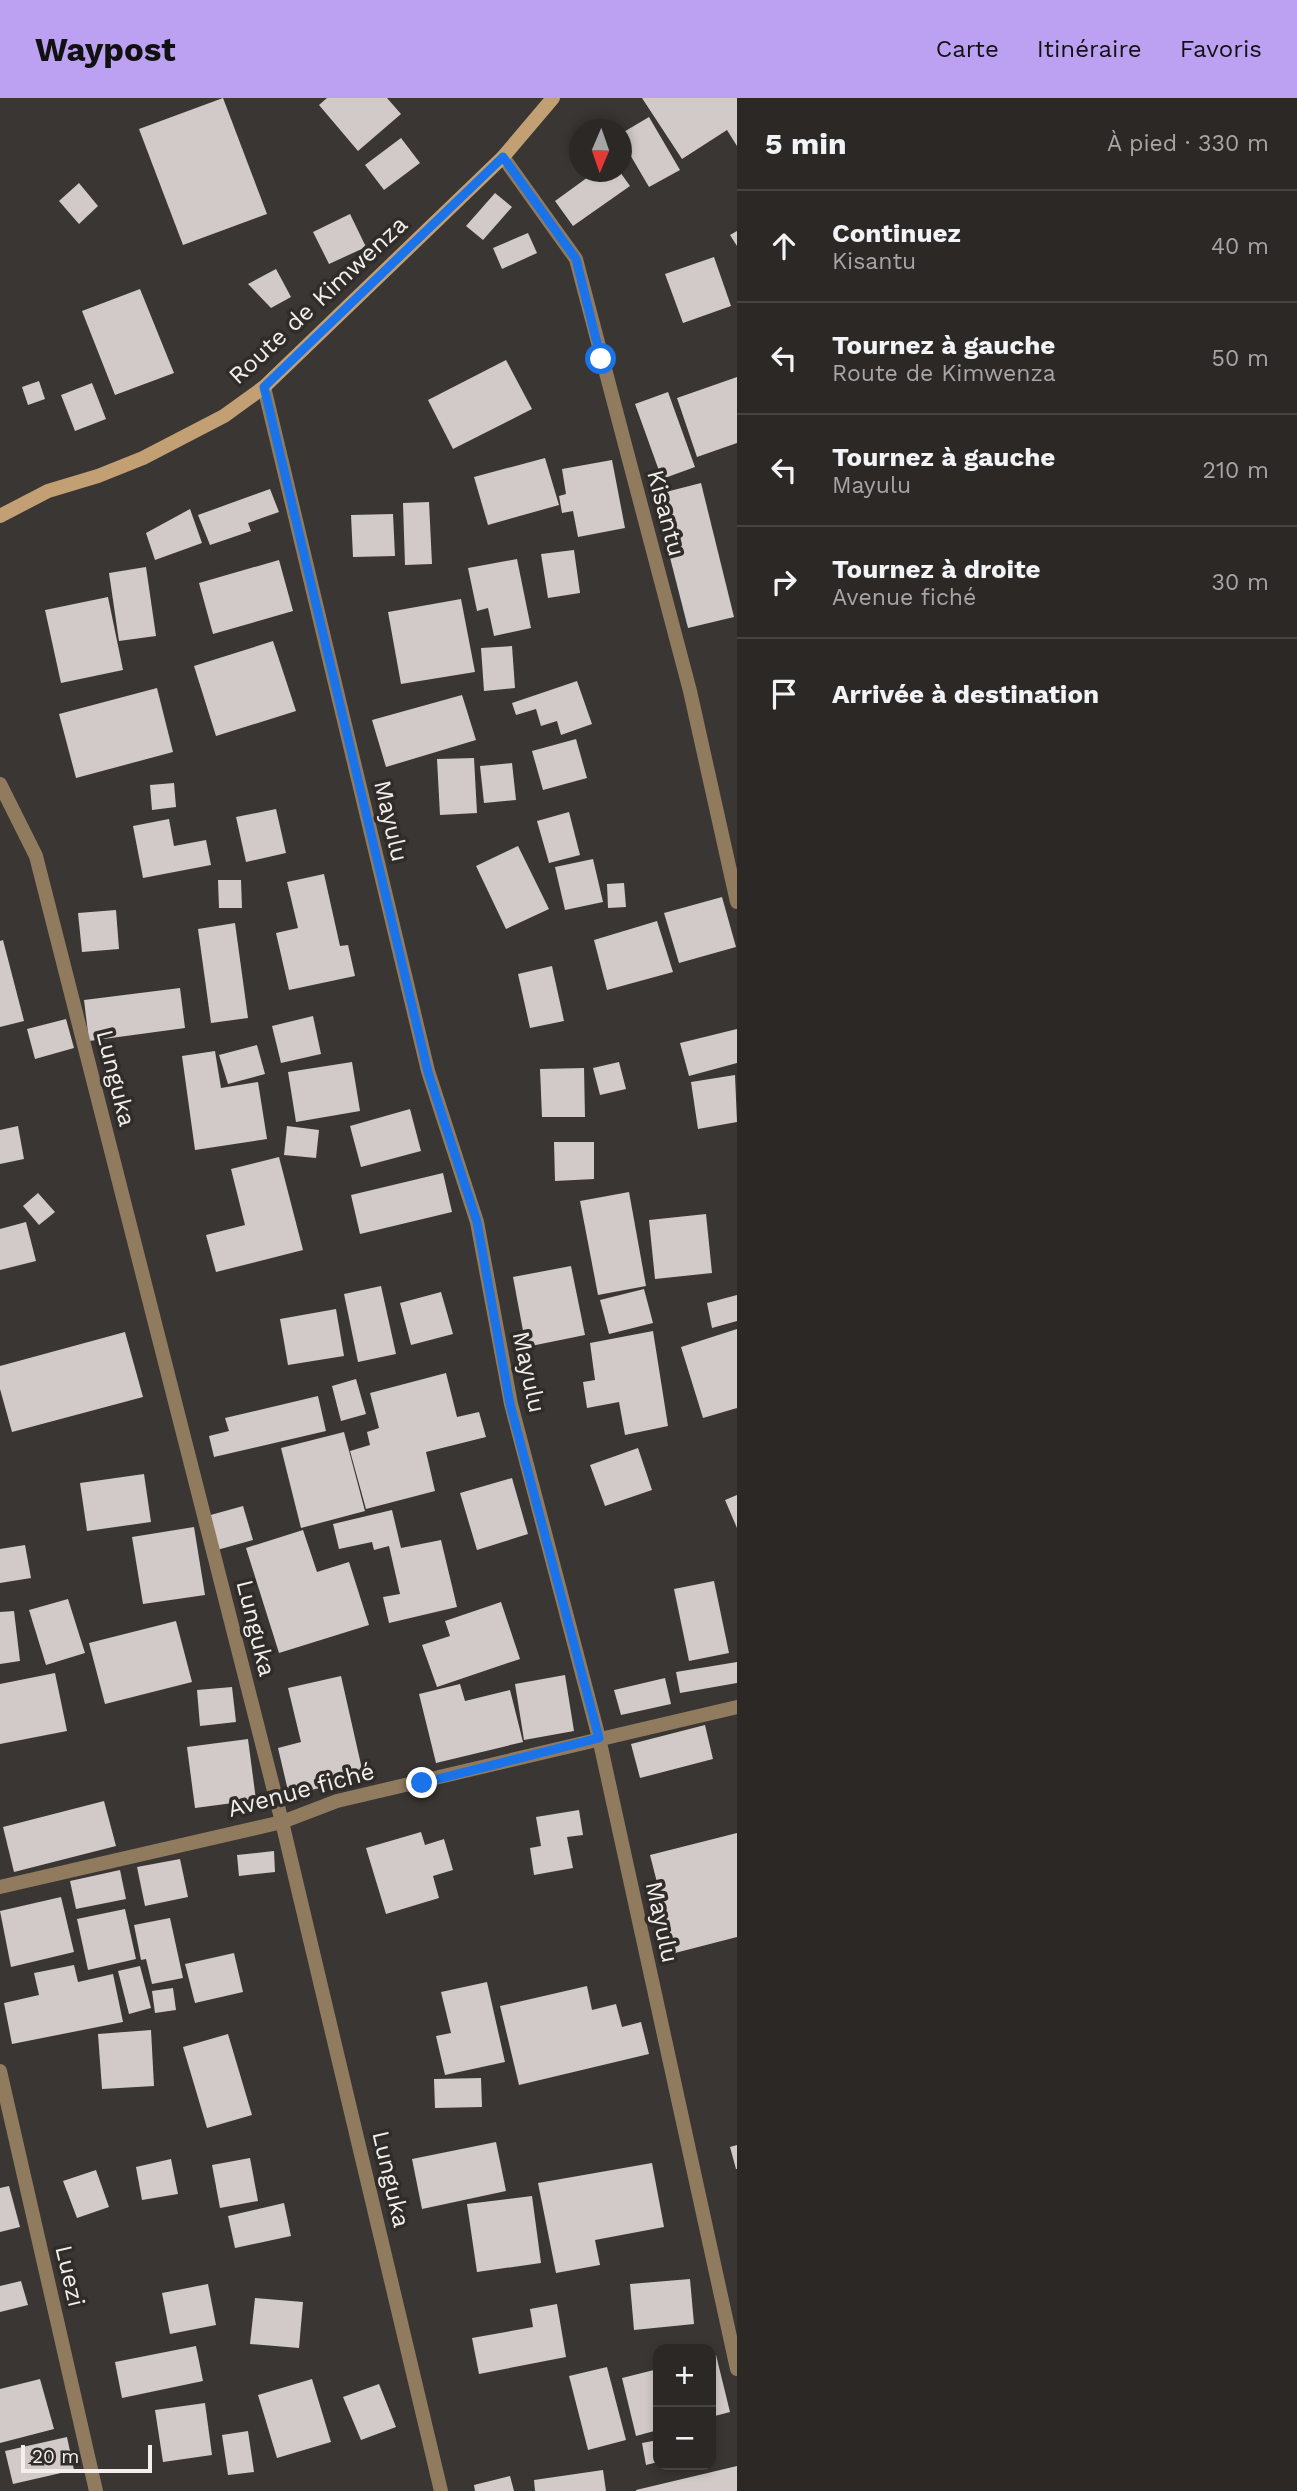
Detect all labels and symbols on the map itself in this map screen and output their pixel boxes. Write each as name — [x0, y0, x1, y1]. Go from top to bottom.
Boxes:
north arrow — [569, 119, 632, 182]
street label: Route de Kimwenza — [223, 210, 413, 390]
route start — [585, 343, 616, 374]
street label: Kisantu — [641, 467, 691, 559]
street label: Mayulu — [368, 778, 414, 864]
street label: Lunguka — [91, 1027, 141, 1129]
street label: Mayulu — [507, 1329, 551, 1415]
street label: Lunguka — [231, 1577, 281, 1679]
street label: Avenue fiché — [225, 1757, 377, 1823]
route end — [406, 1767, 437, 1798]
street label: Mayulu — [640, 1879, 684, 1965]
street label: Lunguka — [366, 2128, 416, 2230]
street label: Luezi — [49, 2243, 91, 2309]
scale bar — [21, 2442, 152, 2474]

